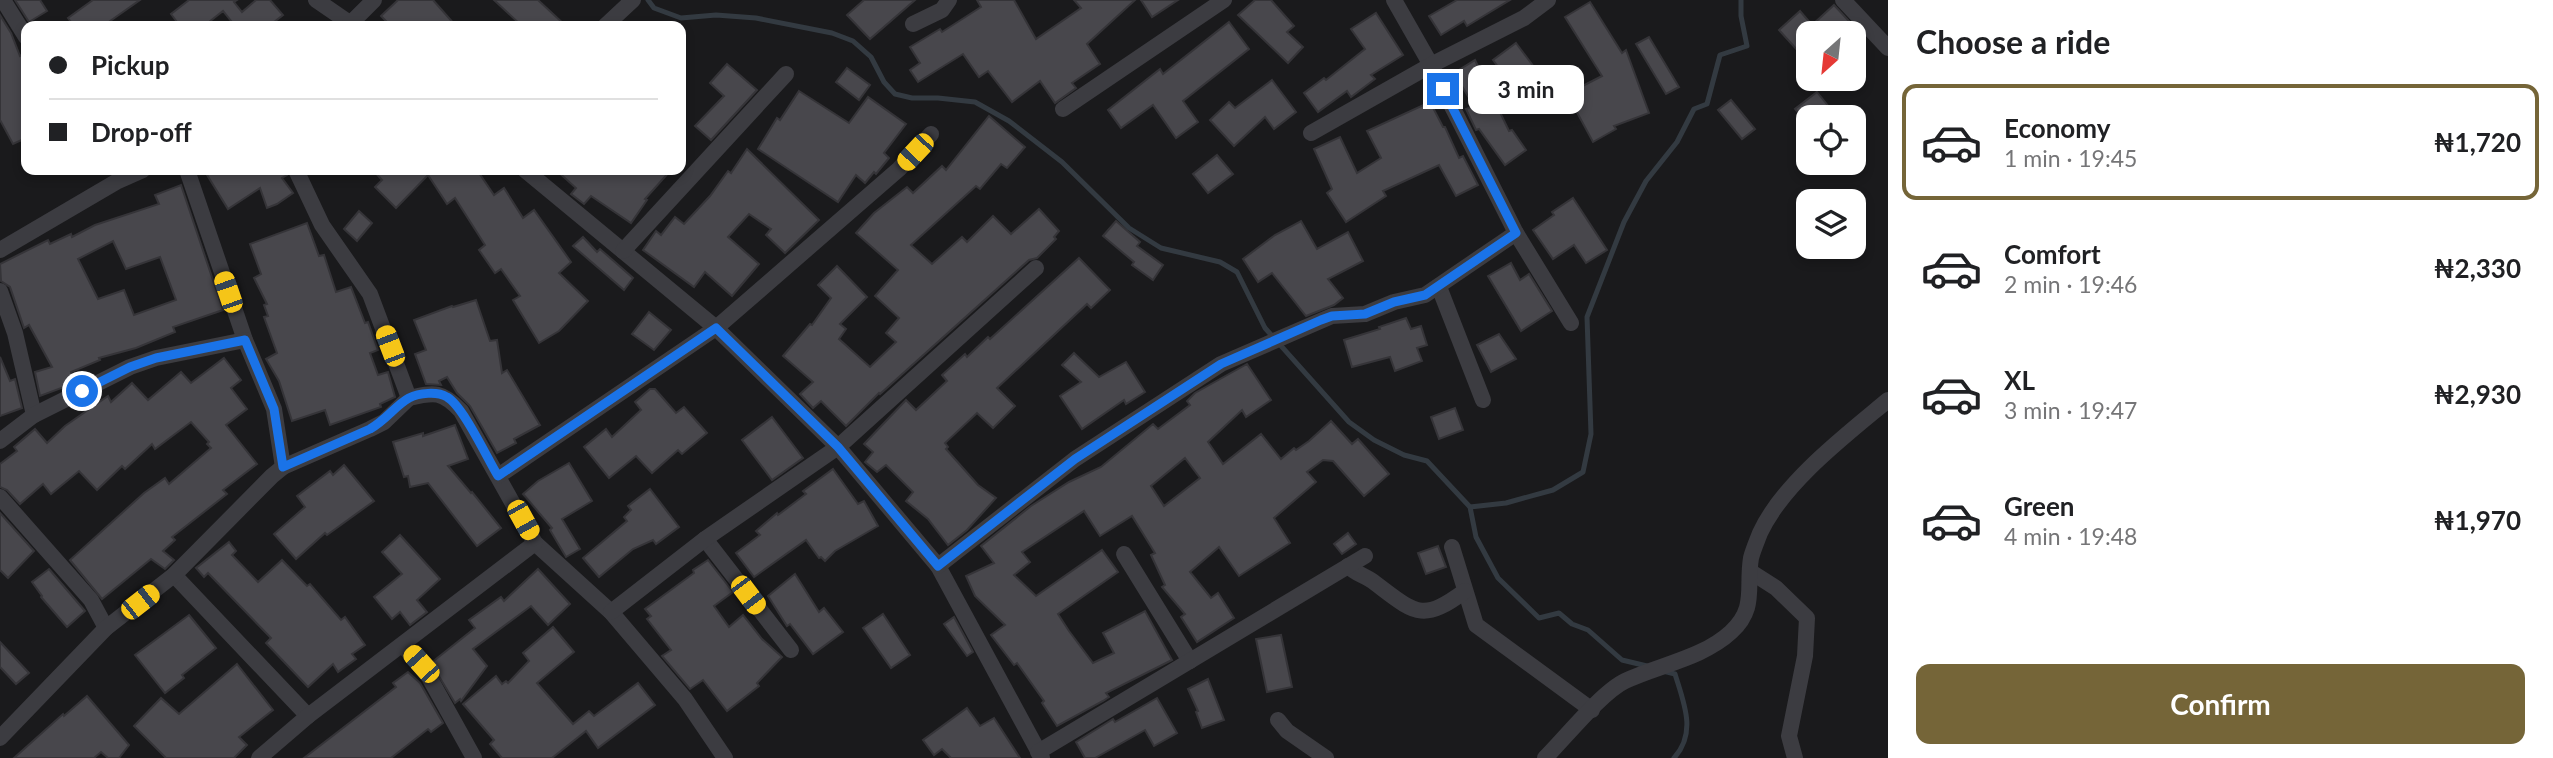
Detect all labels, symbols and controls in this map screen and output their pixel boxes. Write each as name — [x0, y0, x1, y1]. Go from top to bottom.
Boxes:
north arrow — [1796, 21, 1866, 91]
map controls — [1796, 21, 1866, 259]
text: Choose a ride — [1916, 22, 2110, 61]
text: Pickup — [91, 49, 170, 81]
callout: 3 min — [1468, 64, 1583, 114]
route end — [1427, 73, 1459, 105]
text: 3 min — [1497, 75, 1555, 103]
button: locate — [1796, 105, 1866, 175]
icon: car — [1920, 111, 1983, 174]
text: Economy — [2004, 112, 2110, 144]
text: Drop-off — [91, 116, 192, 148]
text: ₦1,720 — [2434, 126, 2521, 158]
car — [893, 129, 938, 175]
text: 1 min · 19:45 — [2004, 144, 2137, 172]
button: layers — [1796, 189, 1866, 259]
icon: car — [1920, 237, 1983, 300]
text: Comfort — [2004, 238, 2101, 270]
text: ₦2,330 — [2434, 252, 2521, 284]
car — [212, 269, 245, 315]
text: 2 min · 19:46 — [2004, 270, 2137, 298]
car — [373, 323, 408, 369]
icon: car — [1920, 363, 1983, 426]
text: XL — [2004, 364, 2035, 396]
route start — [66, 375, 98, 407]
text: ₦2,930 — [2434, 378, 2521, 410]
text: 3 min · 19:47 — [2004, 396, 2137, 424]
icon: car — [1920, 489, 1983, 552]
text: Green — [2004, 490, 2074, 522]
car — [504, 497, 543, 543]
text: ₦1,970 — [2434, 504, 2521, 536]
text: 4 min · 19:48 — [2004, 522, 2137, 550]
car — [727, 572, 770, 618]
car — [117, 581, 164, 623]
car — [400, 641, 443, 687]
button: Confirm — [1916, 664, 2525, 744]

